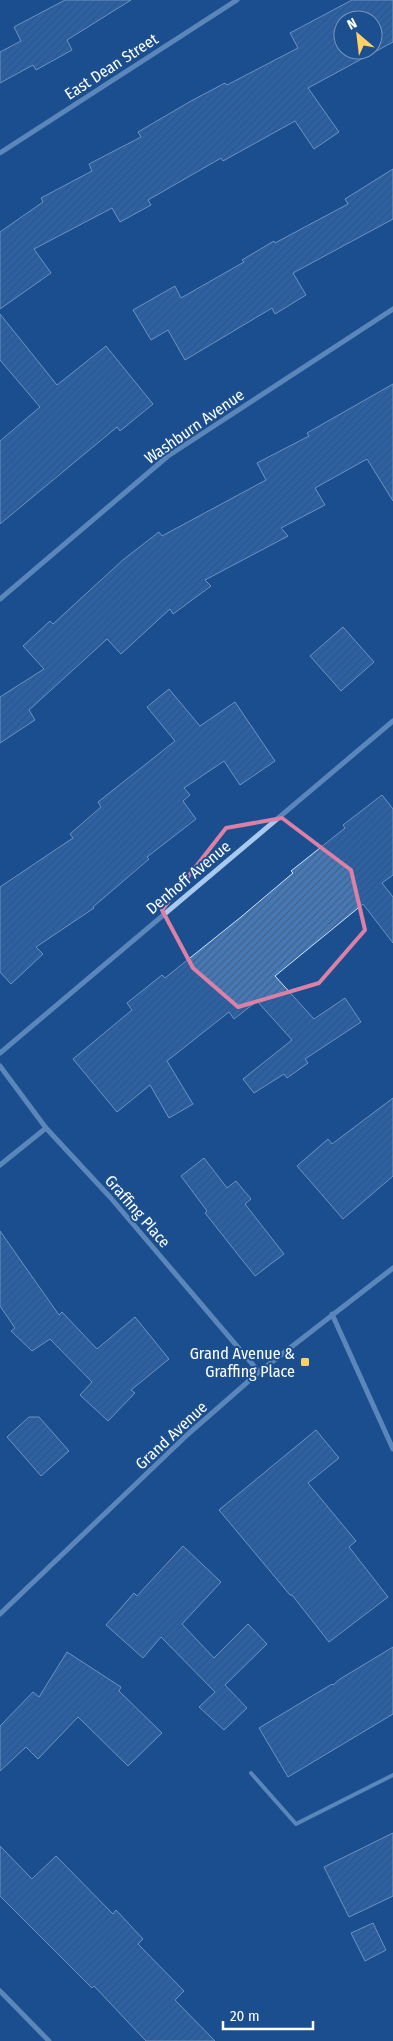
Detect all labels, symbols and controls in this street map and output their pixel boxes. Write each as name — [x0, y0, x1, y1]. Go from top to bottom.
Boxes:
north arrow — [333, 10, 383, 60]
text: N — [344, 14, 360, 33]
street label: East Dean Street — [61, 29, 162, 104]
street label: Washburn Avenue — [141, 385, 248, 468]
street label: Denhoff Avenue — [142, 837, 234, 918]
street label: Graffing Place — [101, 1171, 174, 1251]
place label: Grand Avenue & Graffing Place — [190, 1344, 295, 1381]
marker: Grand Avenue & Graffing Place — [299, 1356, 311, 1368]
street label: Grand Avenue — [132, 1397, 211, 1473]
scale bar — [223, 1998, 313, 2030]
text: 20 m — [230, 2007, 260, 2025]

